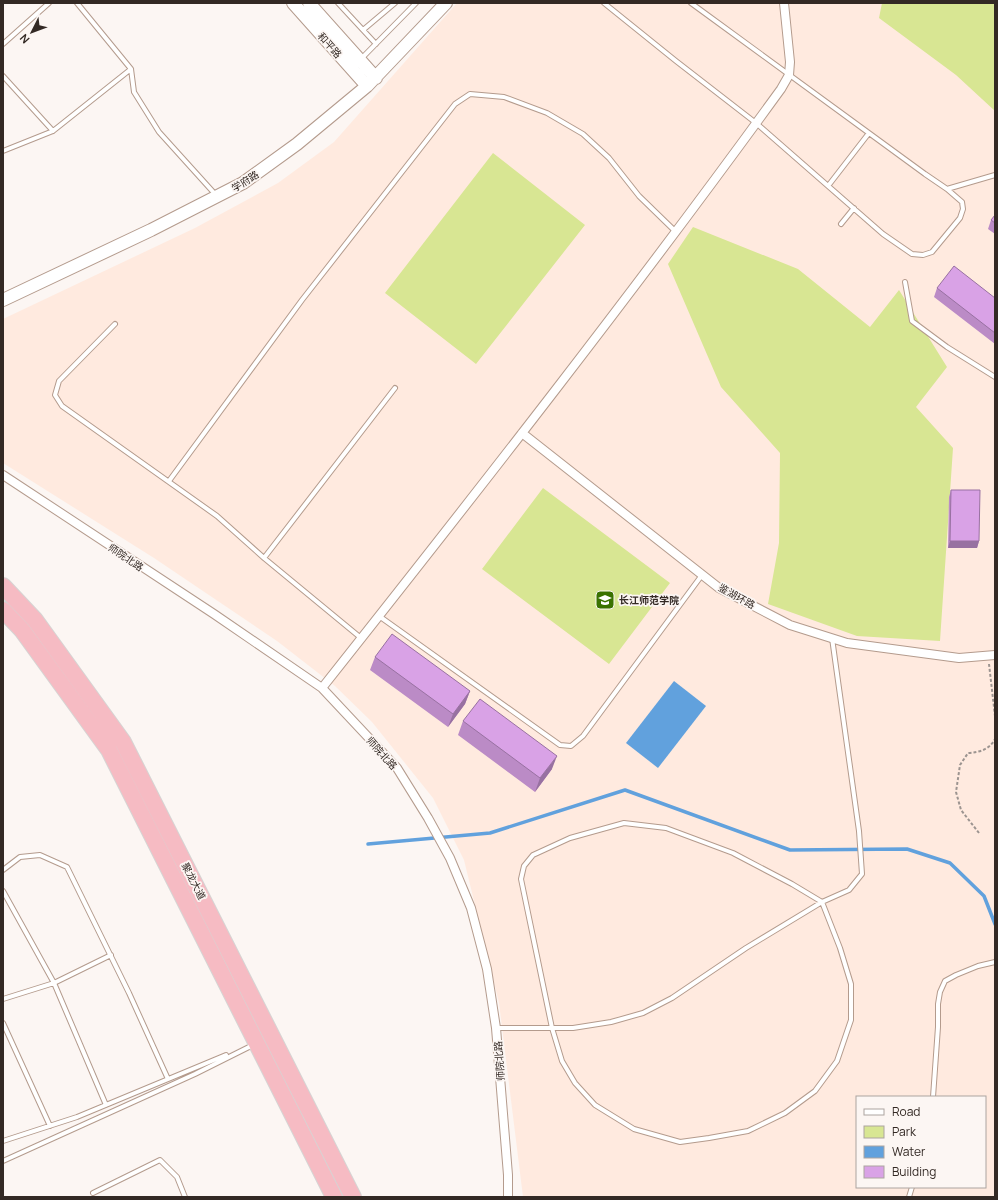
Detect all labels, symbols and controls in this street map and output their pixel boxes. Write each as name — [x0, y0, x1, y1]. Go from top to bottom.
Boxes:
north arrow — [12, 12, 52, 52]
street label: 和平路 — [315, 29, 345, 61]
text: N — [16, 31, 32, 47]
street label: 学府路 — [229, 167, 261, 195]
street label: 师院北路 — [106, 540, 146, 574]
street label: 鉴湖环路 — [716, 580, 758, 612]
school or university icon: 长江师范学院 — [594, 589, 616, 611]
place label: 长江师范学院 — [619, 593, 679, 607]
street label: 师院北路 — [363, 733, 401, 773]
street label: 聚龙大道 — [179, 860, 209, 902]
street label: 师院北路 — [491, 1041, 507, 1081]
legend — [856, 1096, 986, 1188]
text: Road — [892, 1103, 920, 1120]
text: Park — [892, 1123, 917, 1140]
text: Water — [892, 1143, 926, 1160]
text: Building — [892, 1163, 936, 1180]

